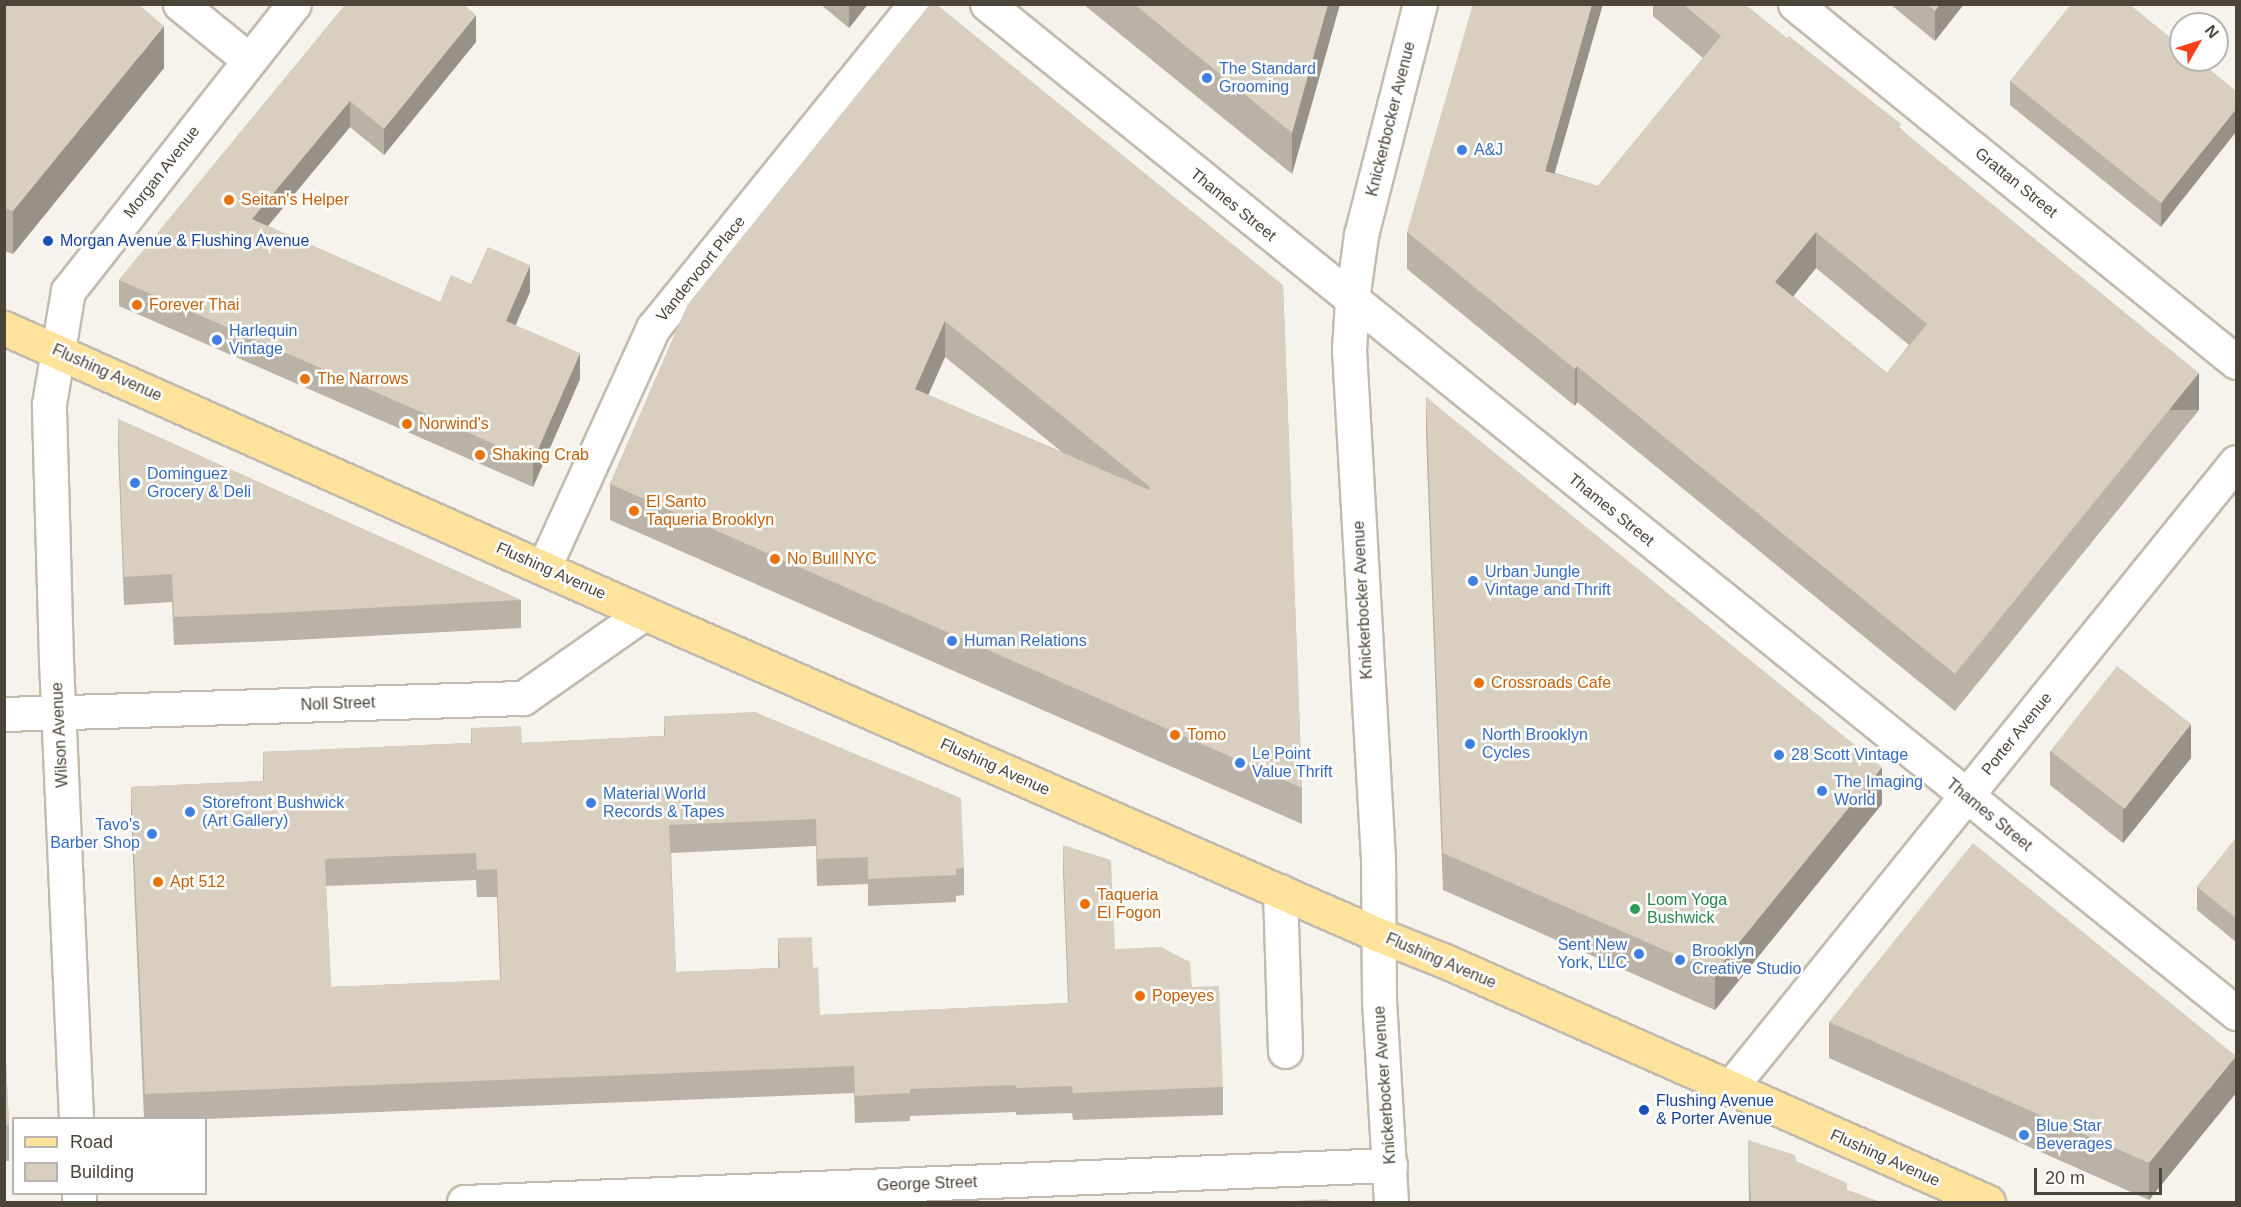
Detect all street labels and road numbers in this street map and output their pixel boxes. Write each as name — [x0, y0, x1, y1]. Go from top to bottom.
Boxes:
street label: Knickerbocker Avenue — [1362, 39, 1420, 199]
street label: Morgan Avenue — [120, 122, 204, 222]
street label: Grattan Street — [1971, 144, 2061, 222]
street label: Thames Street — [1186, 165, 1280, 245]
street label: Vandervoort Place — [652, 212, 750, 326]
street label: Flushing Avenue — [49, 340, 165, 406]
street label: Thames Street — [1564, 470, 1658, 550]
street label: Knickerbocker Avenue — [1349, 520, 1377, 680]
street label: Flushing Avenue — [493, 538, 609, 604]
street label: Wilson Avenue — [48, 681, 72, 789]
street label: Porter Avenue — [1977, 688, 2057, 780]
street label: Noll Street — [300, 693, 376, 715]
street label: Flushing Avenue — [937, 734, 1053, 800]
street label: Thames Street — [1942, 775, 2036, 855]
street label: Flushing Avenue — [1383, 929, 1499, 993]
street label: Knickerbocker Avenue — [1370, 1005, 1400, 1165]
street label: Flushing Avenue — [1827, 1125, 1943, 1191]
street label: George Street — [876, 1173, 978, 1195]

